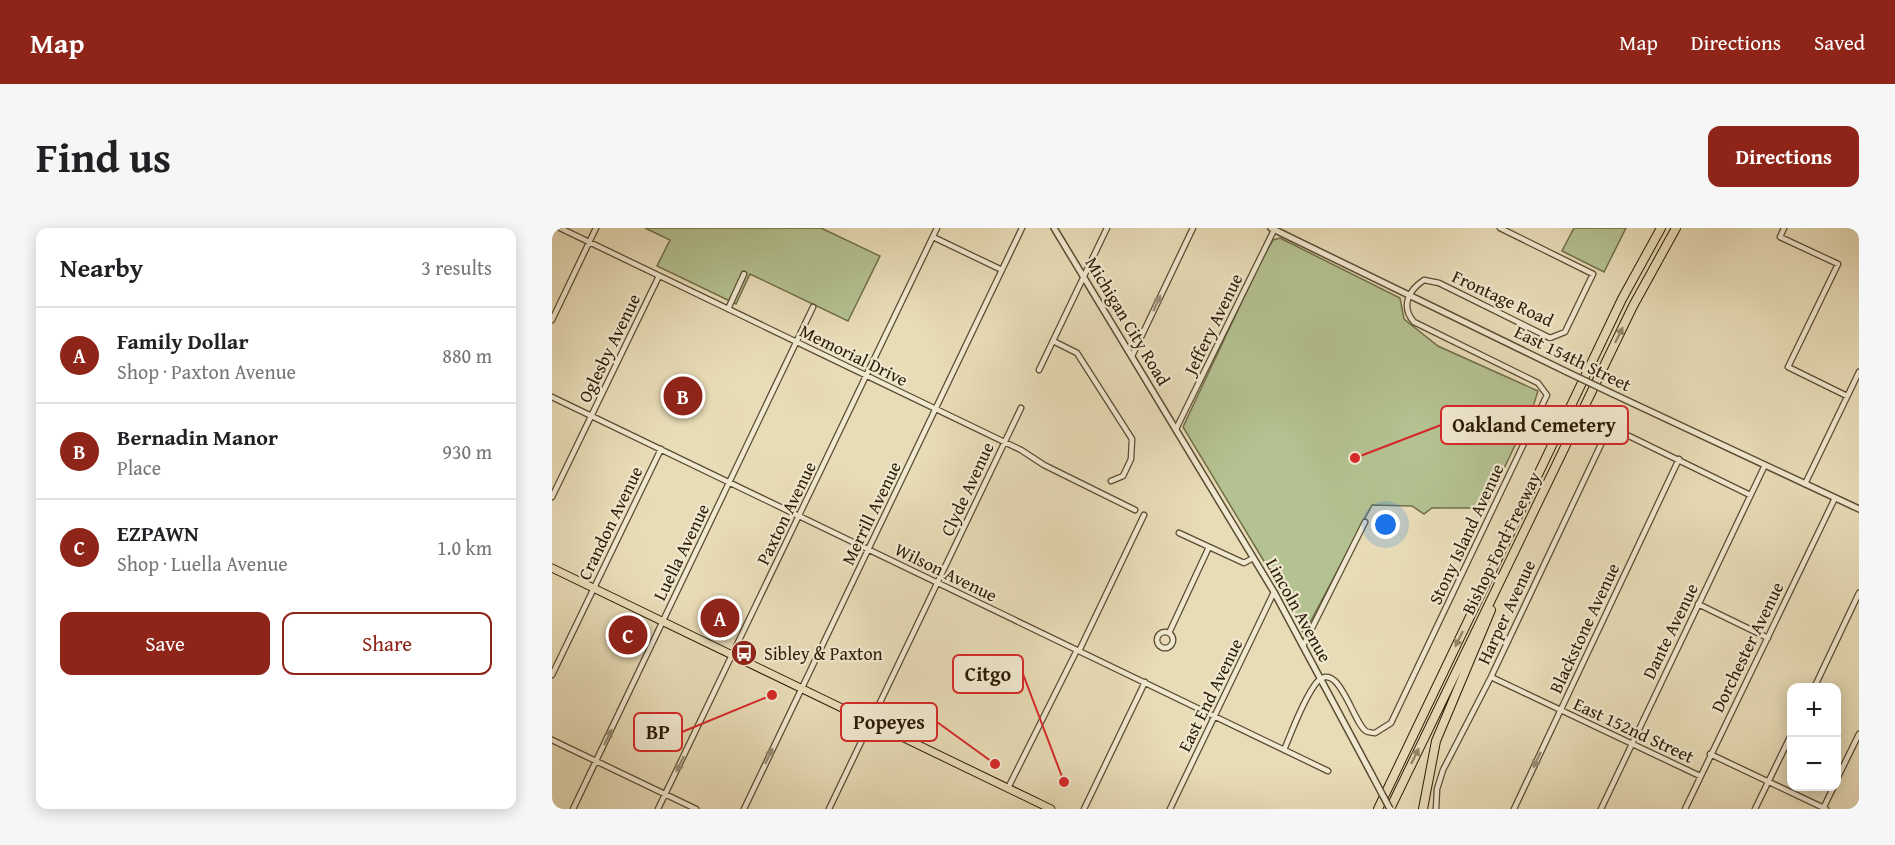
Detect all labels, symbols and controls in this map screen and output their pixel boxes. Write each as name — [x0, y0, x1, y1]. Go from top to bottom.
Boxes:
text: Map — [30, 22, 84, 63]
text: Map — [1619, 27, 1658, 58]
text: Directions — [1691, 27, 1781, 58]
text: Saved — [1814, 27, 1865, 58]
text: Find us — [36, 126, 171, 187]
button: Directions — [1708, 126, 1859, 187]
text: Nearby — [60, 248, 143, 287]
street label: Michigan City Road — [1079, 251, 1177, 391]
text: 3 results — [421, 253, 492, 282]
street label: Frontage Road — [1448, 263, 1559, 333]
street label: Jeffery Avenue — [1176, 269, 1249, 381]
street label: Oglesby Avenue — [571, 289, 647, 407]
one-way arrow — [1153, 295, 1162, 312]
street label: Memorial Drive — [795, 317, 913, 393]
street label: East 154th Street — [1510, 318, 1637, 398]
text: Family Dollar — [117, 325, 248, 357]
one-way arrow — [1614, 326, 1623, 343]
text: A — [73, 341, 86, 370]
text: 880 m — [442, 341, 492, 370]
text: Shop · Paxton Avenue — [117, 357, 296, 386]
pin: B — [664, 374, 702, 418]
callout: Oakland Cemetery — [1441, 406, 1628, 444]
text: Oakland Cemetery — [1452, 410, 1616, 439]
text: Bernadin Manor — [117, 421, 278, 453]
text: B — [73, 437, 86, 466]
text: 930 m — [442, 437, 492, 466]
street label: Clyde Avenue — [933, 437, 1001, 541]
text: Place — [117, 453, 161, 482]
street label: Paxton Avenue — [749, 457, 823, 569]
street label: Merrill Avenue — [834, 457, 908, 569]
street label: Stony Island Avenue — [1422, 459, 1510, 609]
street label: Crandon Avenue — [571, 461, 649, 585]
street label: Bishop Ford Freeway — [1455, 467, 1547, 619]
street label: Luella Avenue — [646, 499, 716, 605]
your location — [1371, 510, 1400, 539]
text: EZPAWN — [117, 517, 199, 549]
text: C — [74, 533, 85, 562]
text: 1.0 km — [437, 533, 492, 562]
street label: Wilson Avenue — [890, 536, 1002, 608]
text: Shop · Luella Avenue — [117, 549, 288, 578]
street label: Lincoln Avenue — [1259, 553, 1339, 667]
street label: Harper Avenue — [1470, 555, 1542, 669]
street label: Blackstone Avenue — [1542, 558, 1626, 698]
street label: Dorchester Avenue — [1704, 577, 1790, 717]
street label: Dante Avenue — [1635, 579, 1705, 683]
pin: A — [700, 596, 740, 640]
button: Save — [60, 612, 270, 675]
button: Share — [282, 612, 492, 675]
pin: C — [608, 612, 648, 658]
one-way arrow — [1455, 630, 1464, 647]
street label: East End Avenue — [1171, 634, 1249, 756]
bus stop icon: Sibley & Paxton — [729, 638, 759, 668]
place label: Sibley & Paxton — [764, 640, 883, 667]
callout: Citgo — [953, 655, 1023, 693]
text: Citgo — [965, 659, 1011, 688]
map controls — [1787, 683, 1841, 791]
button: + — [1787, 683, 1841, 737]
street label: East 152nd Street — [1569, 690, 1699, 770]
callout: Popeyes — [841, 703, 937, 741]
text: Popeyes — [853, 707, 925, 736]
callout: BP — [634, 713, 682, 751]
text: BP — [646, 717, 670, 746]
one-way arrow — [603, 729, 612, 746]
button: − — [1787, 737, 1841, 791]
one-way arrow — [765, 748, 774, 765]
one-way arrow — [1411, 748, 1420, 765]
one-way arrow — [1533, 751, 1542, 768]
one-way arrow — [675, 756, 684, 773]

